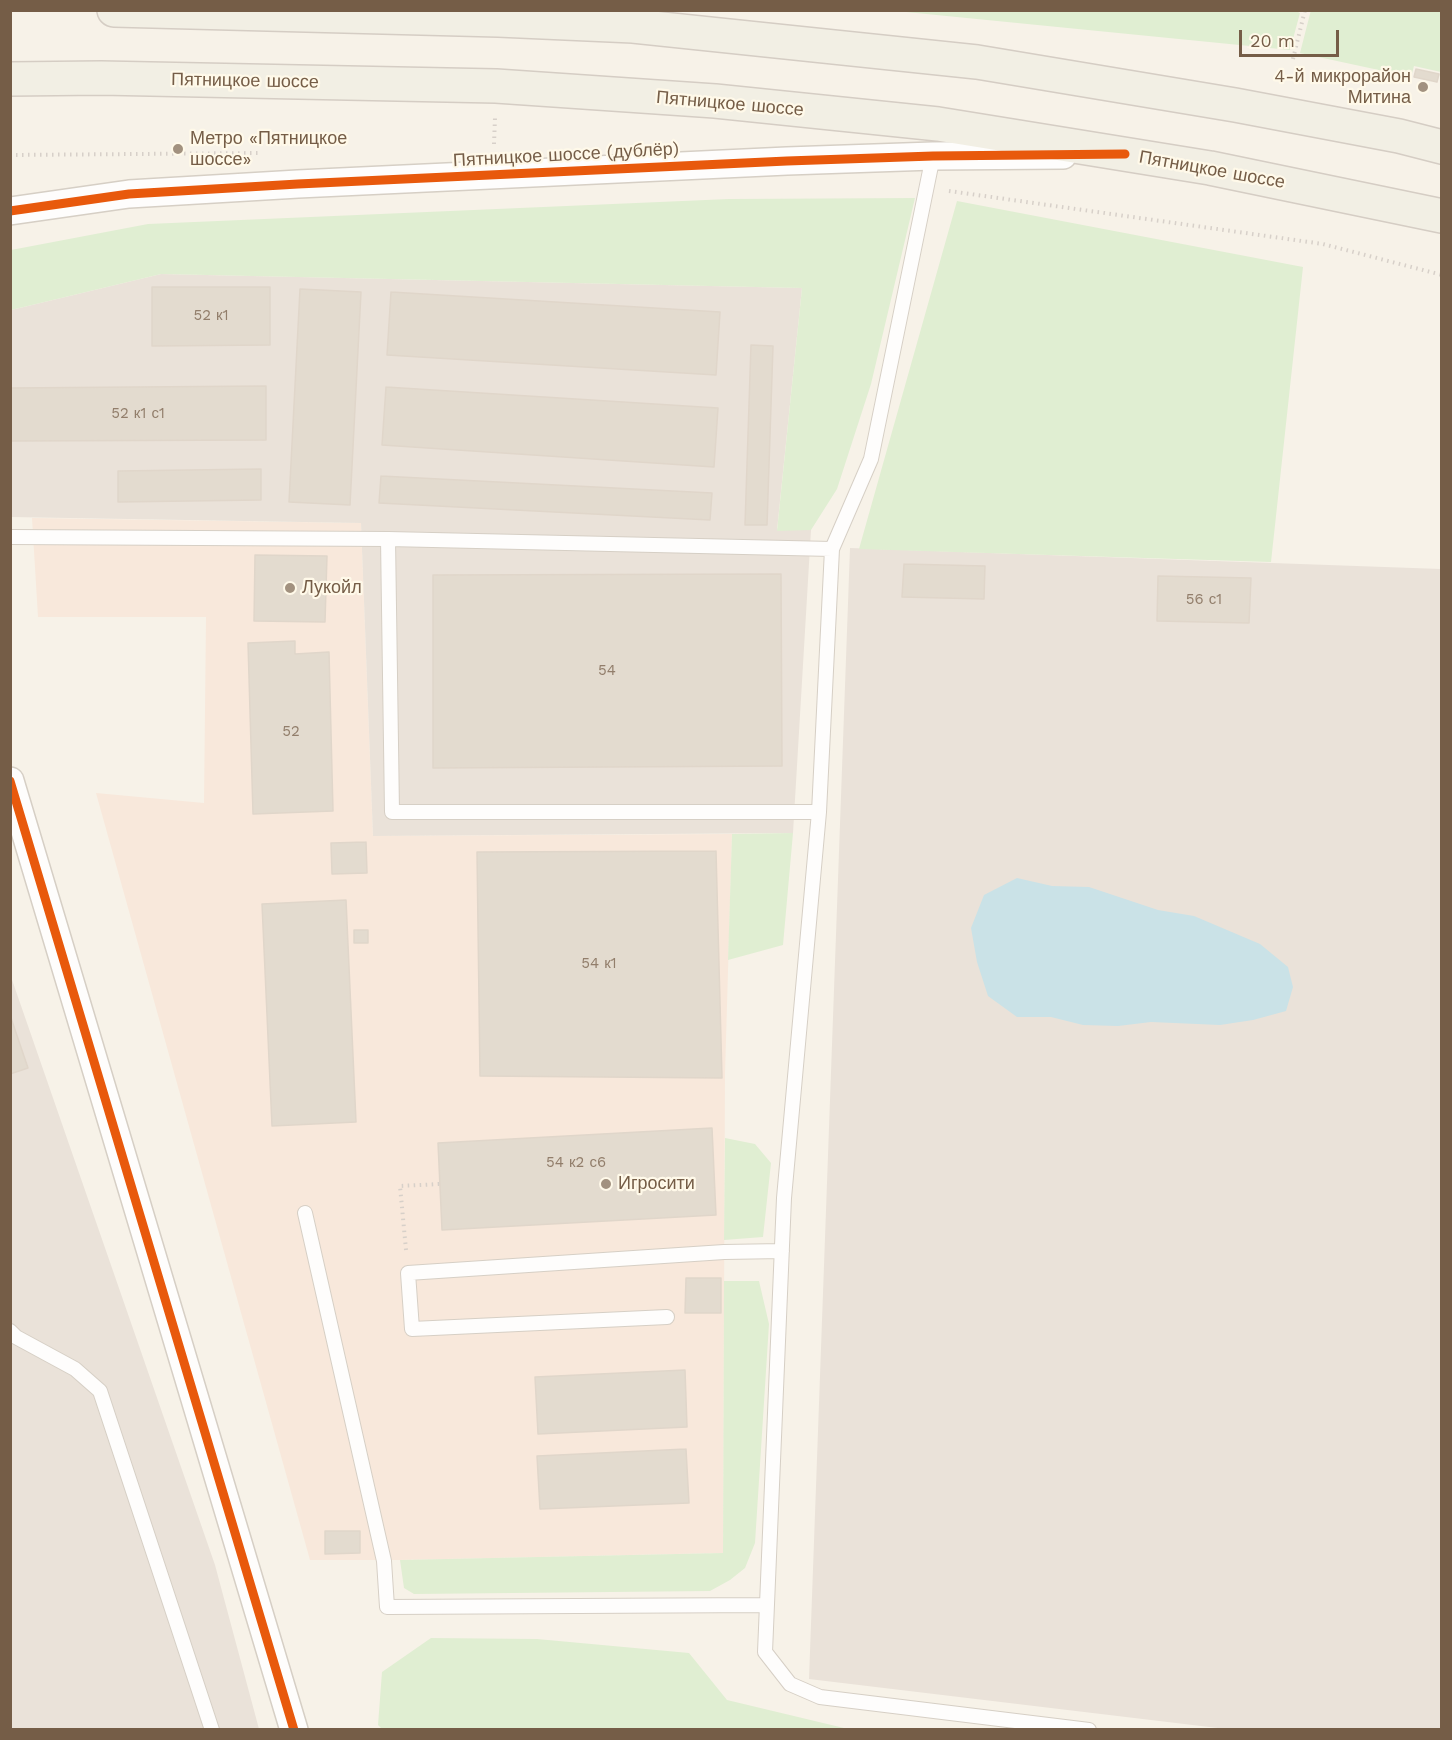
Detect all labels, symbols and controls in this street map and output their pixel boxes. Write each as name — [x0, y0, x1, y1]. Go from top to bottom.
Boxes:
scale bar — [1242, 18, 1342, 56]
text: 20 m — [1250, 30, 1295, 51]
place label: 4-й микрорайон Митина — [1274, 66, 1411, 109]
street label: Пятницкое шоссе — [171, 69, 319, 93]
marker: 4-й микрорайон Митина — [1416, 80, 1430, 94]
street label: Пятницкое шоссе — [655, 87, 805, 121]
place label: Метро «Пятницкое шоссе» — [190, 128, 347, 170]
street label: Пятницкое шоссе (дублёр) — [452, 138, 680, 172]
marker: Метро «Пятницкое шоссе» — [171, 142, 185, 156]
street label: Пятницкое шоссе — [1137, 147, 1287, 193]
house number: 52 к1 — [193, 307, 229, 325]
house number: 52 к1 с1 — [111, 405, 165, 423]
place label: Лукойл — [302, 577, 362, 599]
marker: Лукойл — [283, 581, 297, 595]
house number: 56 с1 — [1186, 591, 1222, 609]
house number: 54 — [598, 662, 616, 680]
house number: 52 — [282, 723, 300, 741]
house number: 54 к1 — [581, 955, 617, 973]
house number: 54 к2 с6 — [546, 1154, 606, 1172]
place label: Игросити — [618, 1173, 695, 1195]
marker: Игросити — [599, 1177, 613, 1191]

